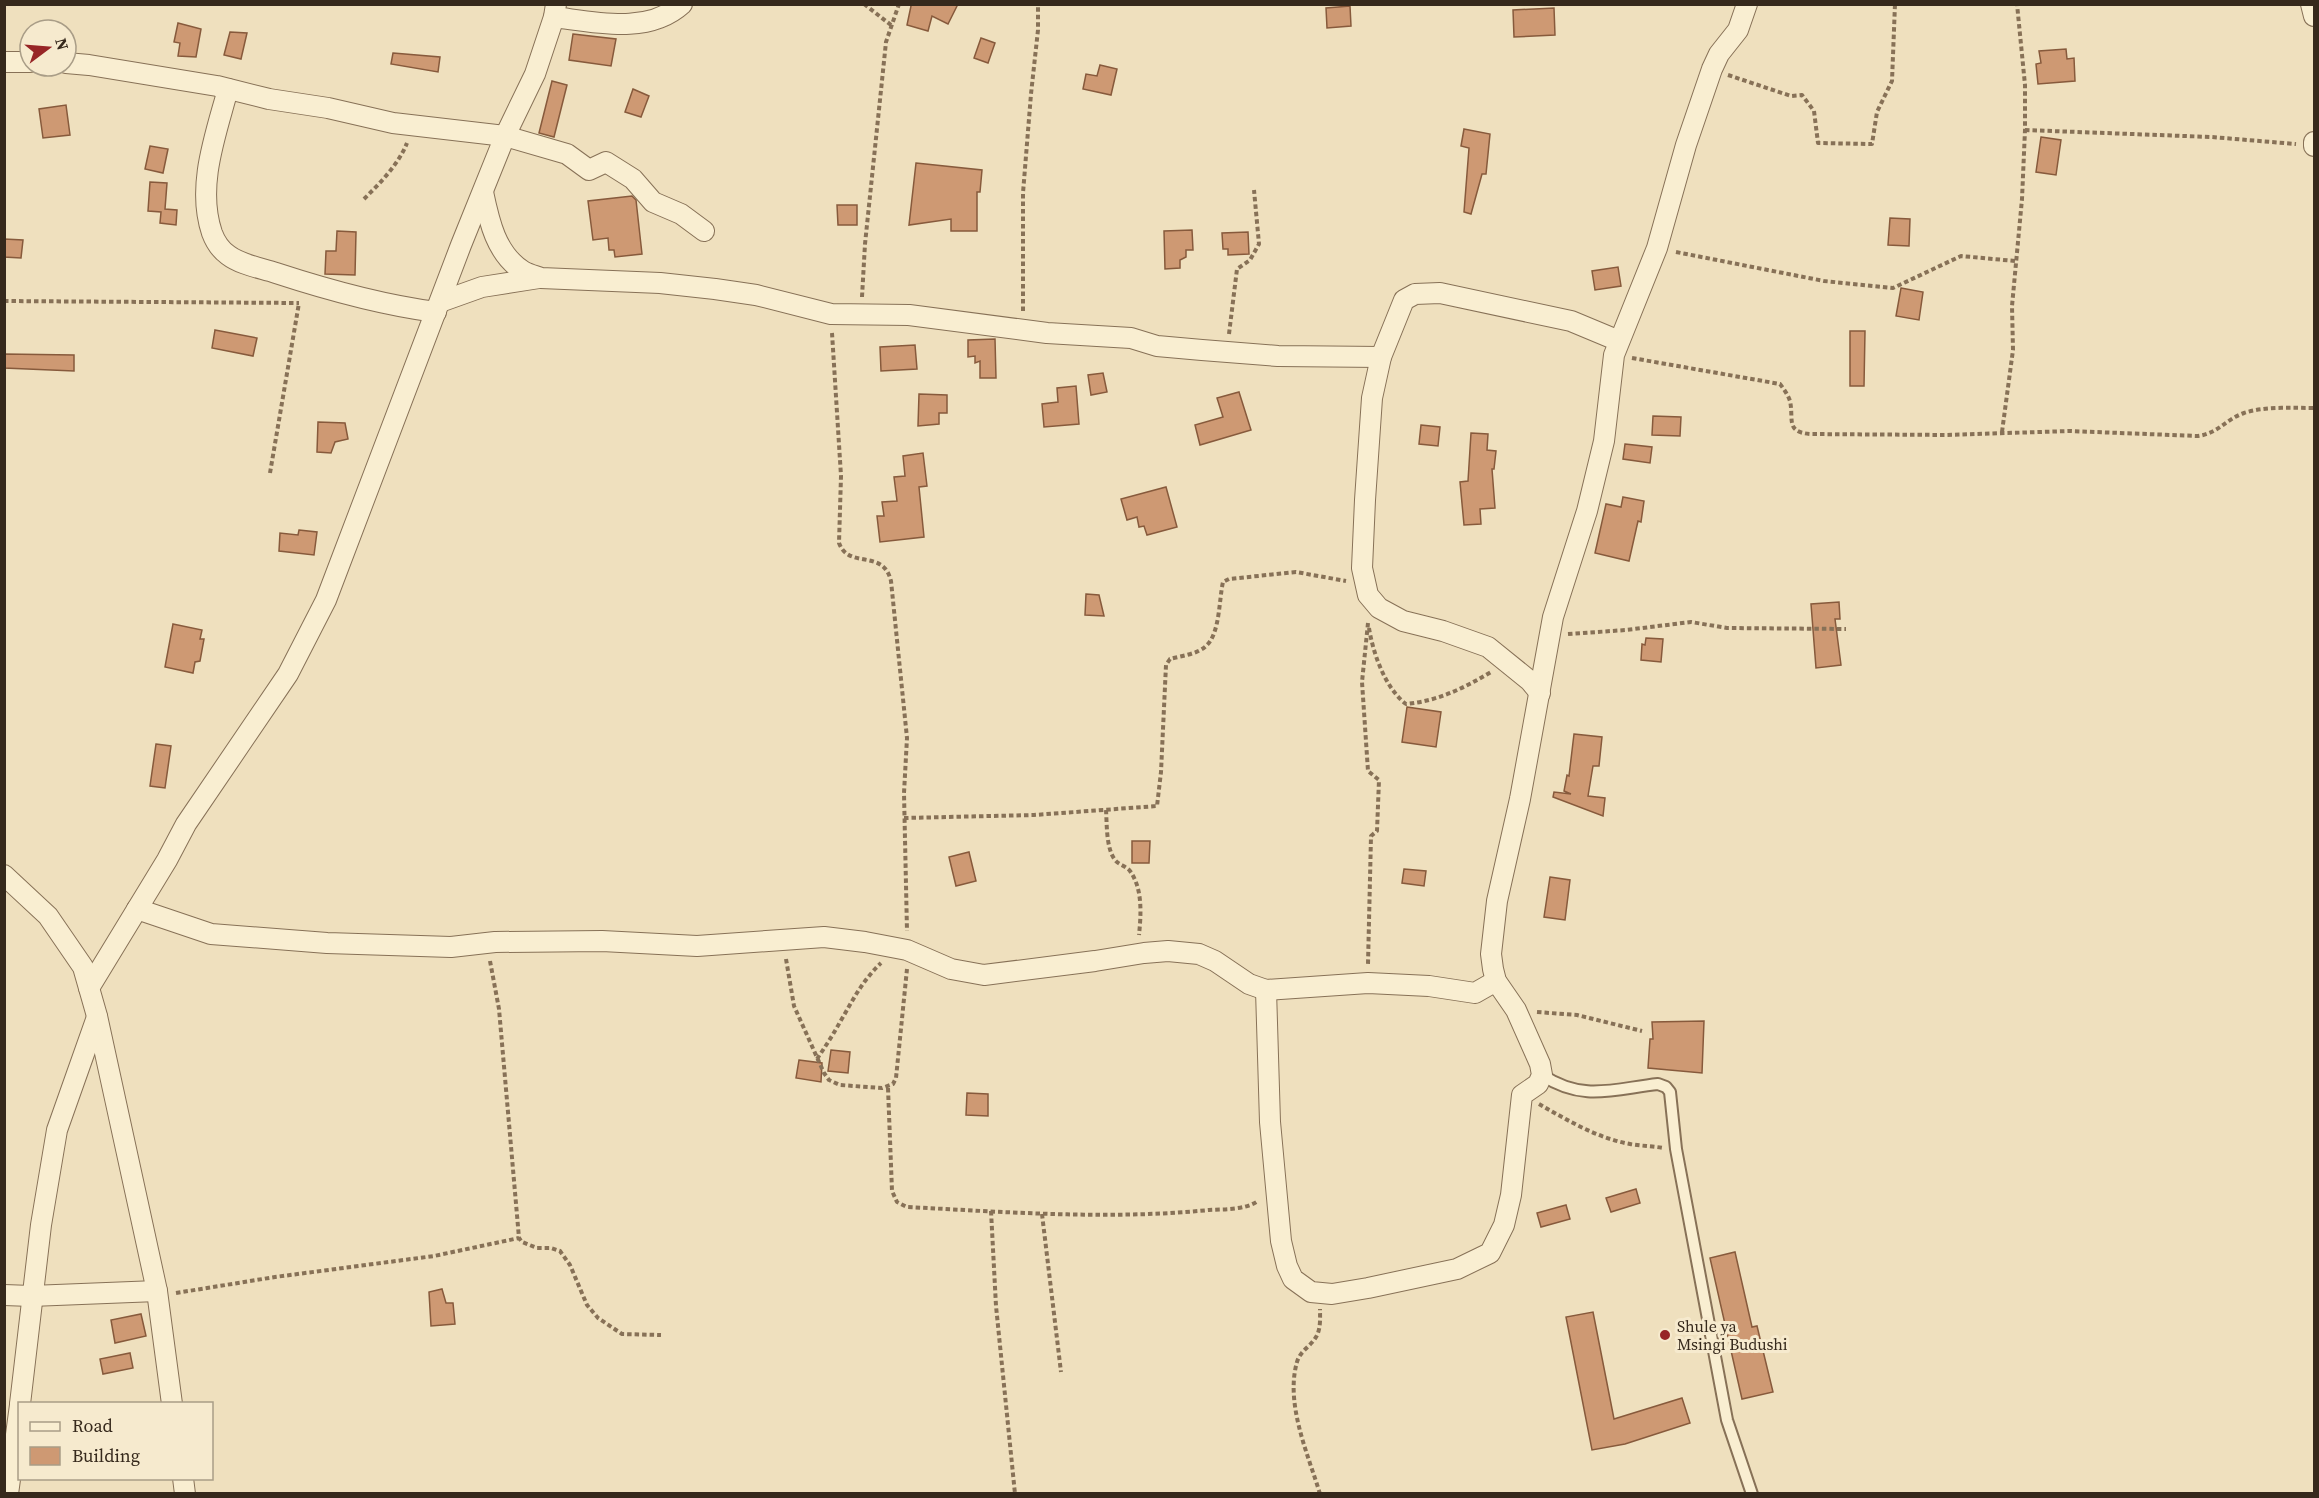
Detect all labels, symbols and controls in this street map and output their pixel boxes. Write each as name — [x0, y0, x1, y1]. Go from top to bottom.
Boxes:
north arrow — [18, 18, 78, 78]
text: N — [50, 35, 75, 53]
place label: Shule ya Msingi Budushi — [1677, 1315, 1788, 1355]
marker: Shule ya Msingi Budushi — [1658, 1328, 1672, 1342]
legend — [18, 1402, 213, 1480]
text: Road — [72, 1413, 113, 1438]
text: Building — [72, 1443, 140, 1468]

